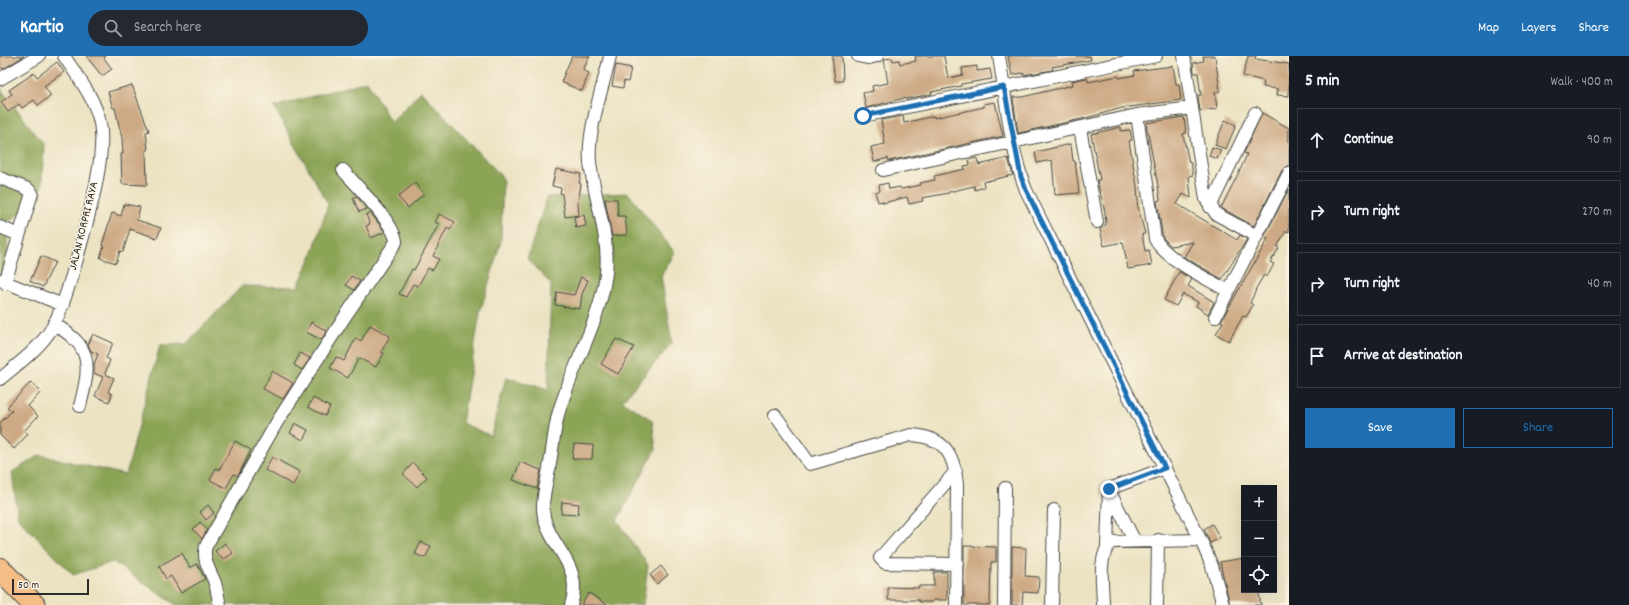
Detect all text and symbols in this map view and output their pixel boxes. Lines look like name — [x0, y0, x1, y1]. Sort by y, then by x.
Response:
search box — [88, 10, 368, 46]
text: Kartio — [20, 15, 64, 42]
icon: search — [102, 17, 124, 39]
text: Search here — [134, 17, 201, 39]
text: Map — [1478, 18, 1499, 38]
text: Layers — [1521, 18, 1556, 38]
text: Share — [1578, 18, 1609, 38]
text: 5 min — [1305, 70, 1339, 94]
text: Walk · 400 m — [1551, 73, 1613, 92]
route start — [854, 107, 872, 125]
icon: ahead — [1306, 129, 1328, 151]
text: Continue — [1344, 129, 1393, 151]
text: 90 m — [1587, 131, 1612, 150]
street label: JALAN KORPRI RAYA — [65, 180, 103, 272]
icon: right — [1306, 201, 1328, 223]
text: Turn right — [1344, 201, 1400, 223]
text: 270 m — [1582, 203, 1612, 222]
icon: right — [1306, 273, 1328, 295]
text: Turn right — [1344, 273, 1400, 295]
text: 40 m — [1588, 275, 1612, 294]
icon: arrive — [1306, 345, 1328, 367]
text: Arrive at destination — [1344, 345, 1462, 367]
button: Save — [1305, 408, 1455, 448]
button: Share — [1463, 408, 1613, 448]
route end — [1100, 480, 1118, 498]
map controls — [1241, 485, 1277, 593]
button: + — [1241, 485, 1277, 521]
button: − — [1241, 521, 1277, 557]
button: locate — [1241, 557, 1277, 593]
scale bar — [12, 577, 89, 596]
text: 50 m — [18, 578, 39, 594]

